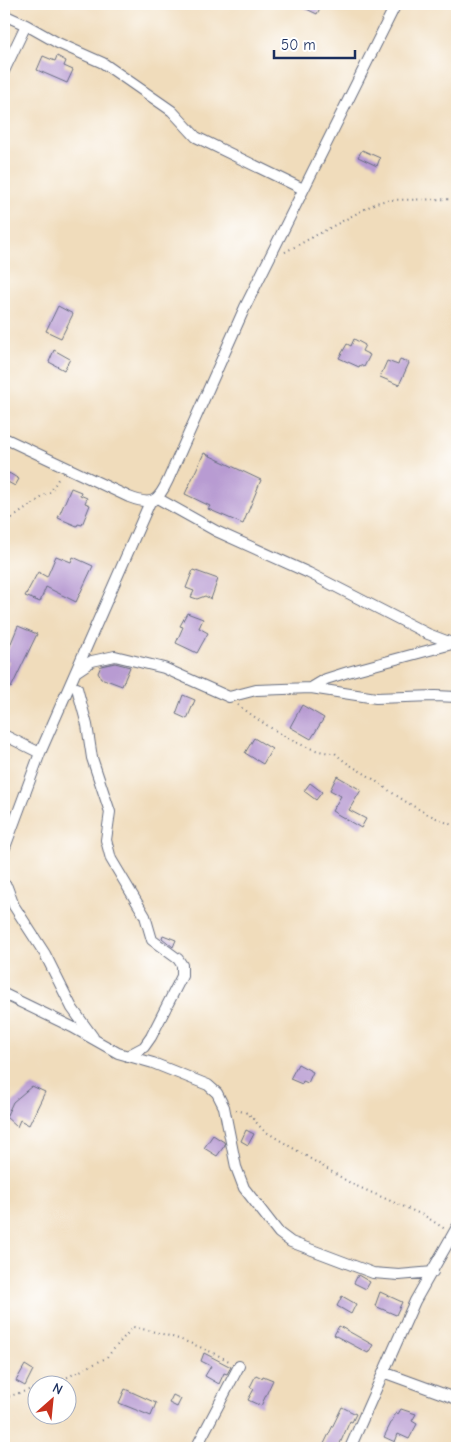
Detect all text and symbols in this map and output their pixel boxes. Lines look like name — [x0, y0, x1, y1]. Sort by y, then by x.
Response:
scale bar — [274, 28, 355, 60]
text: 50 m — [281, 36, 316, 54]
north arrow — [28, 1374, 78, 1424]
text: N — [50, 1379, 66, 1399]

